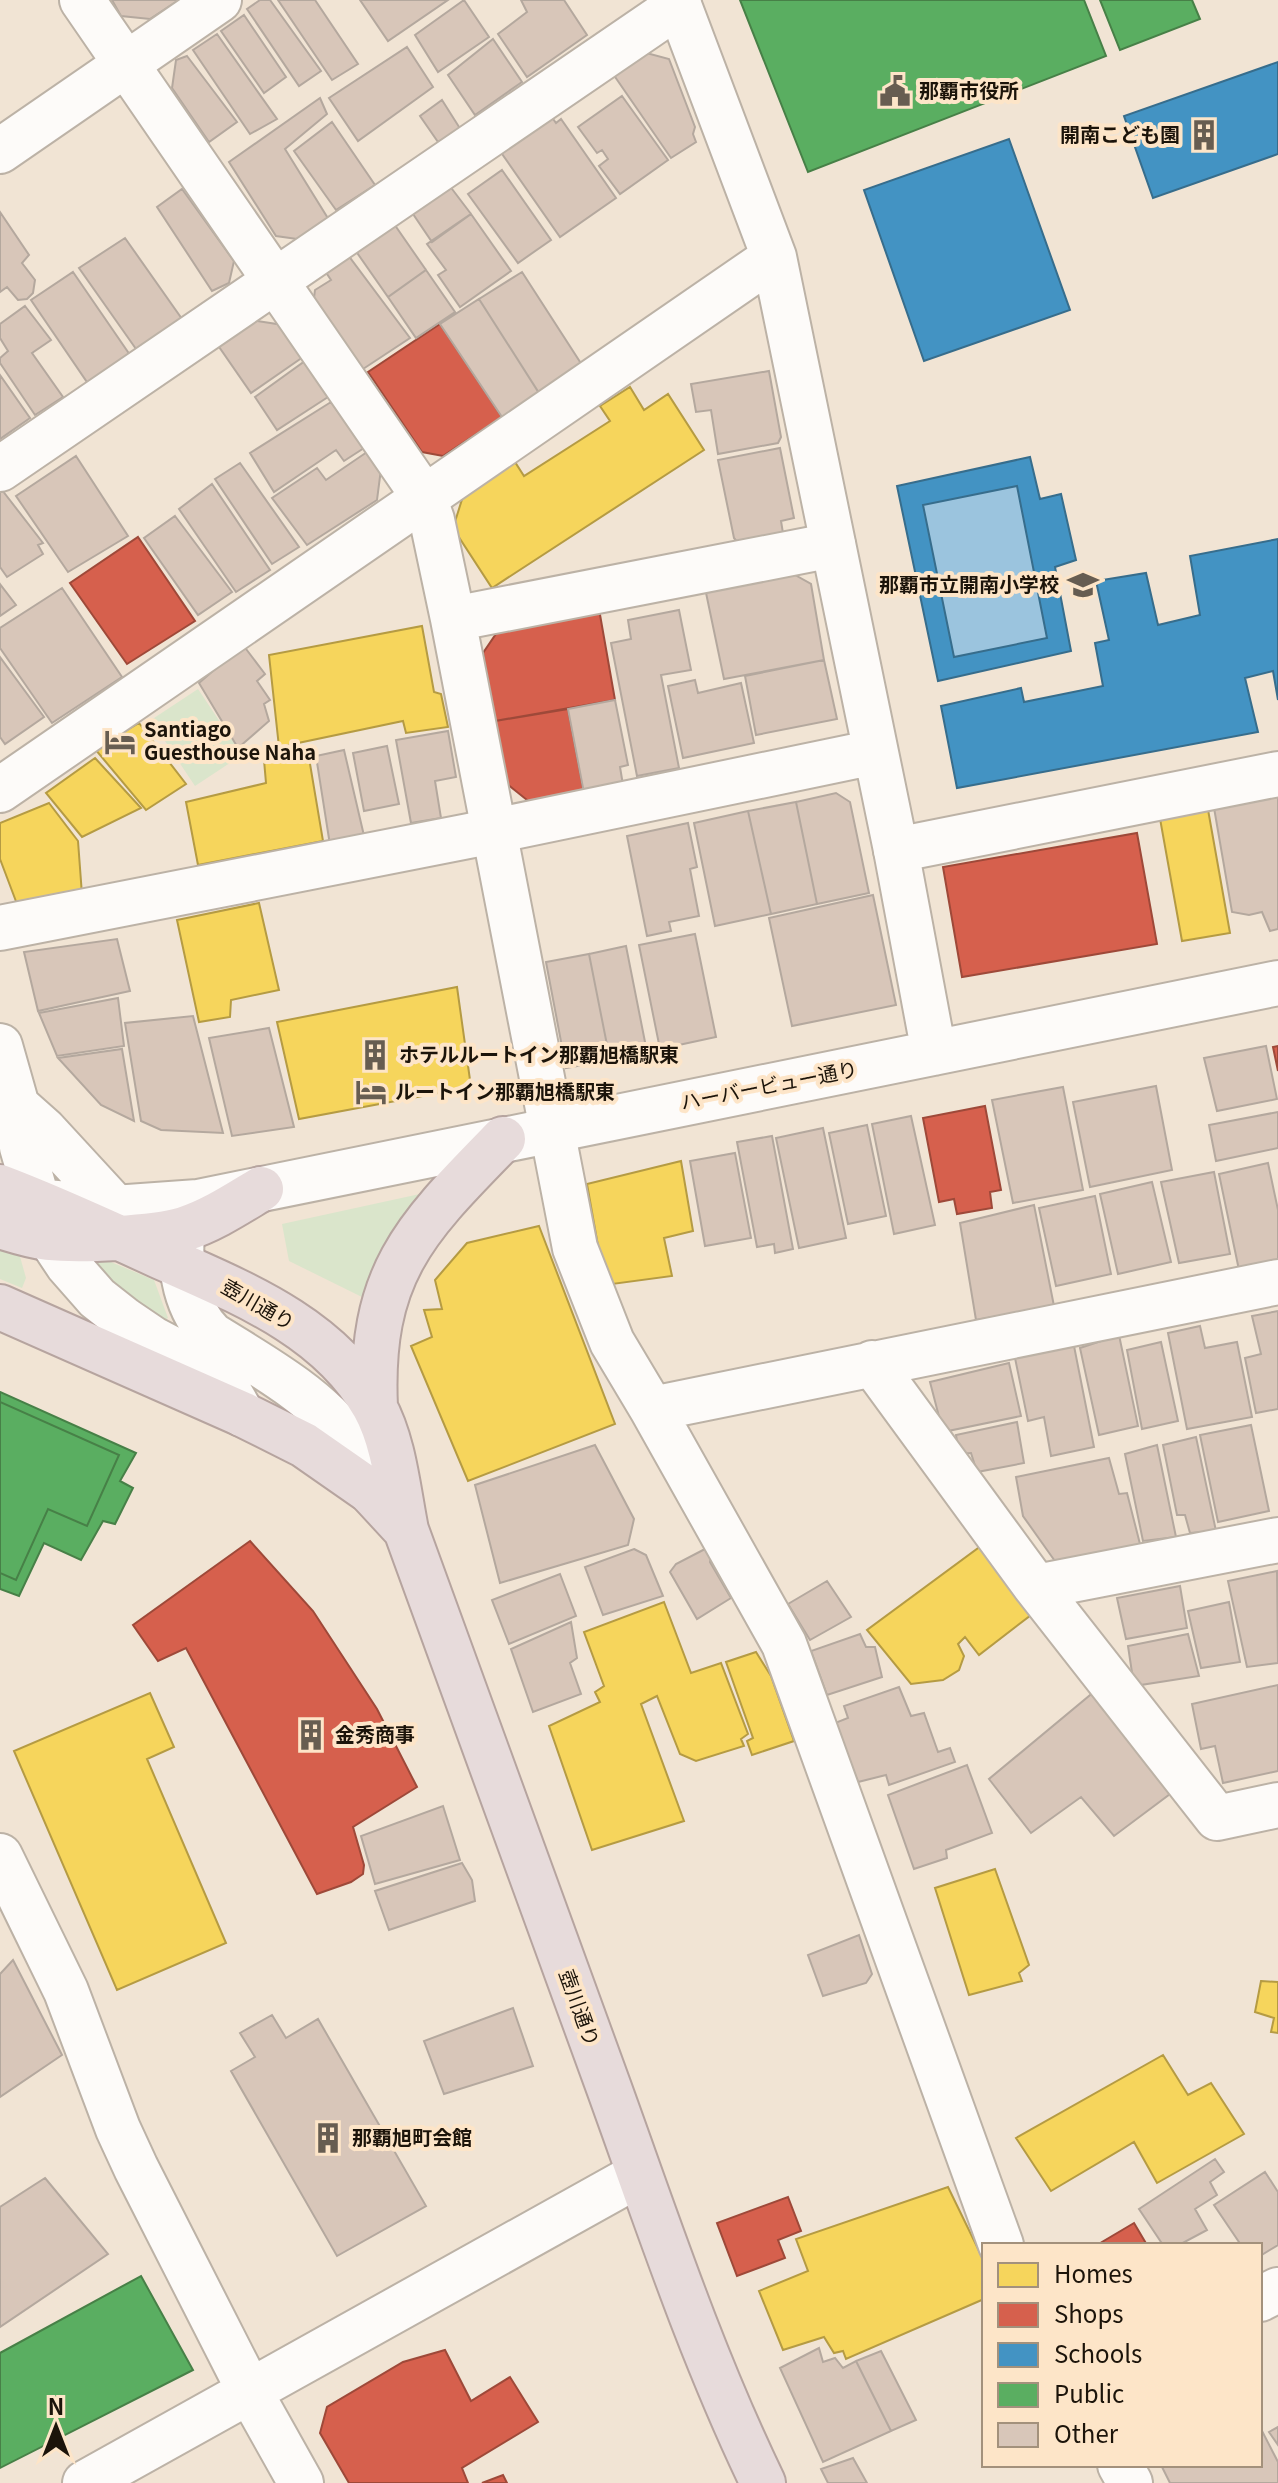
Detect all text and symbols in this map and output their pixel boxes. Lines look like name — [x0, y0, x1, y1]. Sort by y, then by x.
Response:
public building icon: 那覇市役所 — [878, 74, 912, 108]
place label: 那覇市役所 — [919, 75, 1019, 104]
building icon: 開南こども園 — [1187, 118, 1221, 152]
place label: 開南こども園 — [1060, 119, 1180, 148]
school or university icon: 那覇市立開南小学校 — [1066, 568, 1100, 602]
place label: 那覇市立開南小学校 — [879, 569, 1059, 598]
place label: Santiago Guesthouse Naha — [144, 714, 316, 766]
hotel icon: Santiago Guesthouse Naha — [103, 725, 137, 759]
building icon: ホテルルートイン那覇旭橋駅東 — [358, 1038, 392, 1072]
place label: ホテルルートイン那覇旭橋駅東 — [399, 1039, 679, 1068]
street label: ハーバービュー通り — [678, 1053, 860, 1116]
hotel icon: ルートイン那覇旭橋駅東 — [354, 1075, 388, 1109]
place label: ルートイン那覇旭橋駅東 — [395, 1076, 615, 1105]
street label: 壺川通り — [217, 1271, 301, 1336]
building icon: 金秀商事 — [294, 1718, 328, 1752]
place label: 金秀商事 — [335, 1719, 415, 1748]
street label: 壺川通り — [553, 1965, 608, 2050]
building icon: 那覇旭町会館 — [311, 2121, 345, 2155]
place label: 那覇旭町会館 — [352, 2122, 472, 2151]
legend — [982, 2243, 1262, 2467]
text: Homes — [1054, 2255, 1133, 2290]
text: Shops — [1054, 2295, 1123, 2330]
text: Schools — [1054, 2335, 1142, 2370]
text: Public — [1054, 2375, 1124, 2410]
north arrow — [16, 2387, 96, 2467]
text: N — [48, 2389, 64, 2421]
text: Other — [1054, 2415, 1119, 2450]

